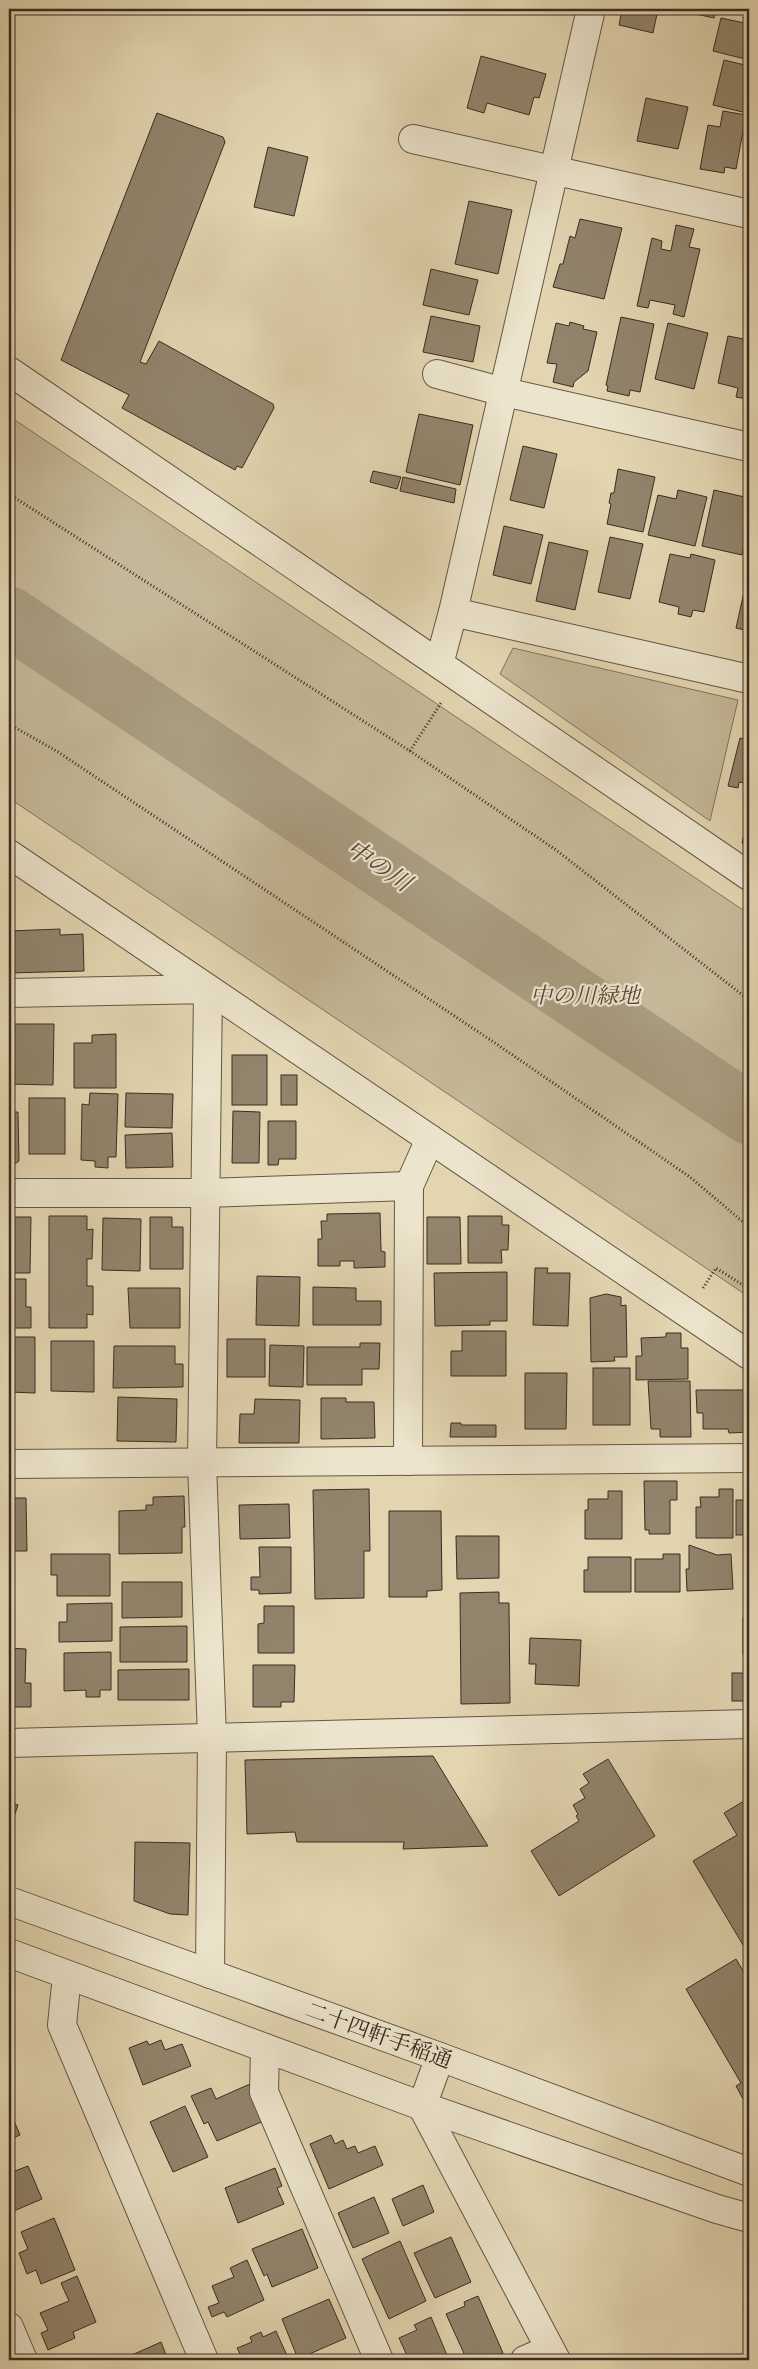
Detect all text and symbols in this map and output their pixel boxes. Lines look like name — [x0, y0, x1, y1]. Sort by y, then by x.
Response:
water label: 中の川 — [340, 832, 420, 900]
park label: 中の川緑地 — [530, 981, 642, 1010]
street label: 二十四軒手稲通 — [302, 1995, 456, 2075]

